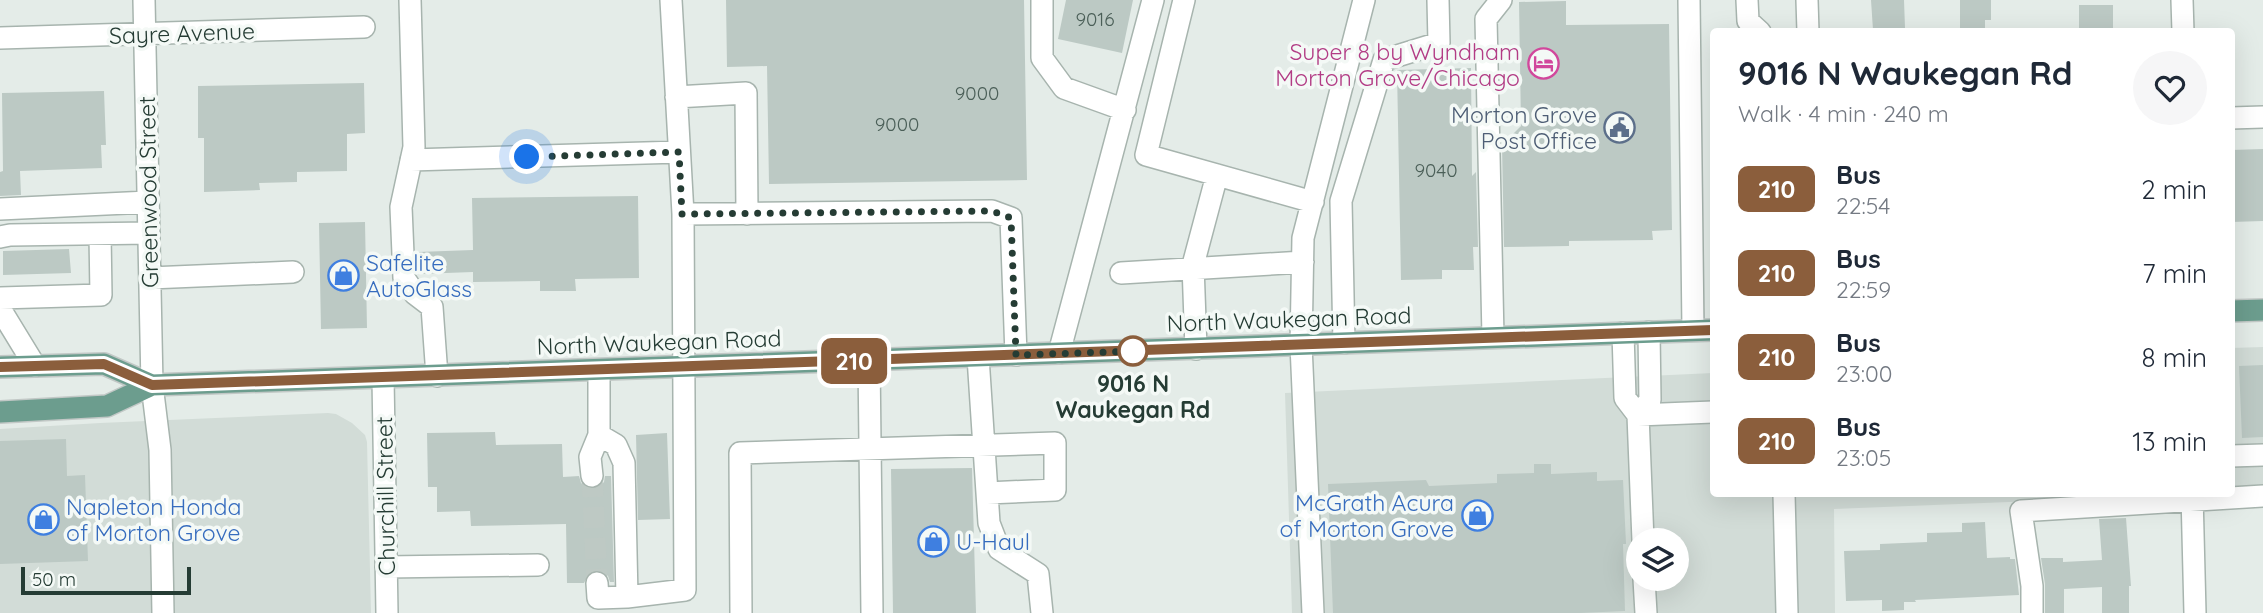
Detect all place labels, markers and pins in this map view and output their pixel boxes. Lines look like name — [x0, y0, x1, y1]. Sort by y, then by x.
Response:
place label: Super 8 by Wyndham Morton Grove/Chicago — [1275, 37, 1520, 92]
hotel icon: Super 8 by Wyndham Morton Grove/Chicago — [1526, 47, 1560, 81]
place label: Morton Grove Post Office — [1451, 100, 1597, 155]
public building icon: Morton Grove Post Office — [1603, 110, 1637, 144]
place label: Safelite AutoGlass — [366, 248, 472, 303]
shop icon: Safelite AutoGlass — [326, 258, 360, 292]
marker: 9016 N Waukegan Rd — [1118, 336, 1148, 366]
place label: 9016 N Waukegan Rd — [1056, 369, 1210, 424]
place label: McGrath Acura of Morton Grove — [1279, 488, 1454, 543]
place label: Napleton Honda of Morton Grove — [66, 492, 241, 547]
shop icon: McGrath Acura of Morton Grove — [1460, 498, 1494, 532]
shop icon: Napleton Honda of Morton Grove — [26, 502, 60, 536]
shop icon: U-Haul — [916, 524, 950, 558]
place label: U-Haul — [956, 527, 1030, 556]

